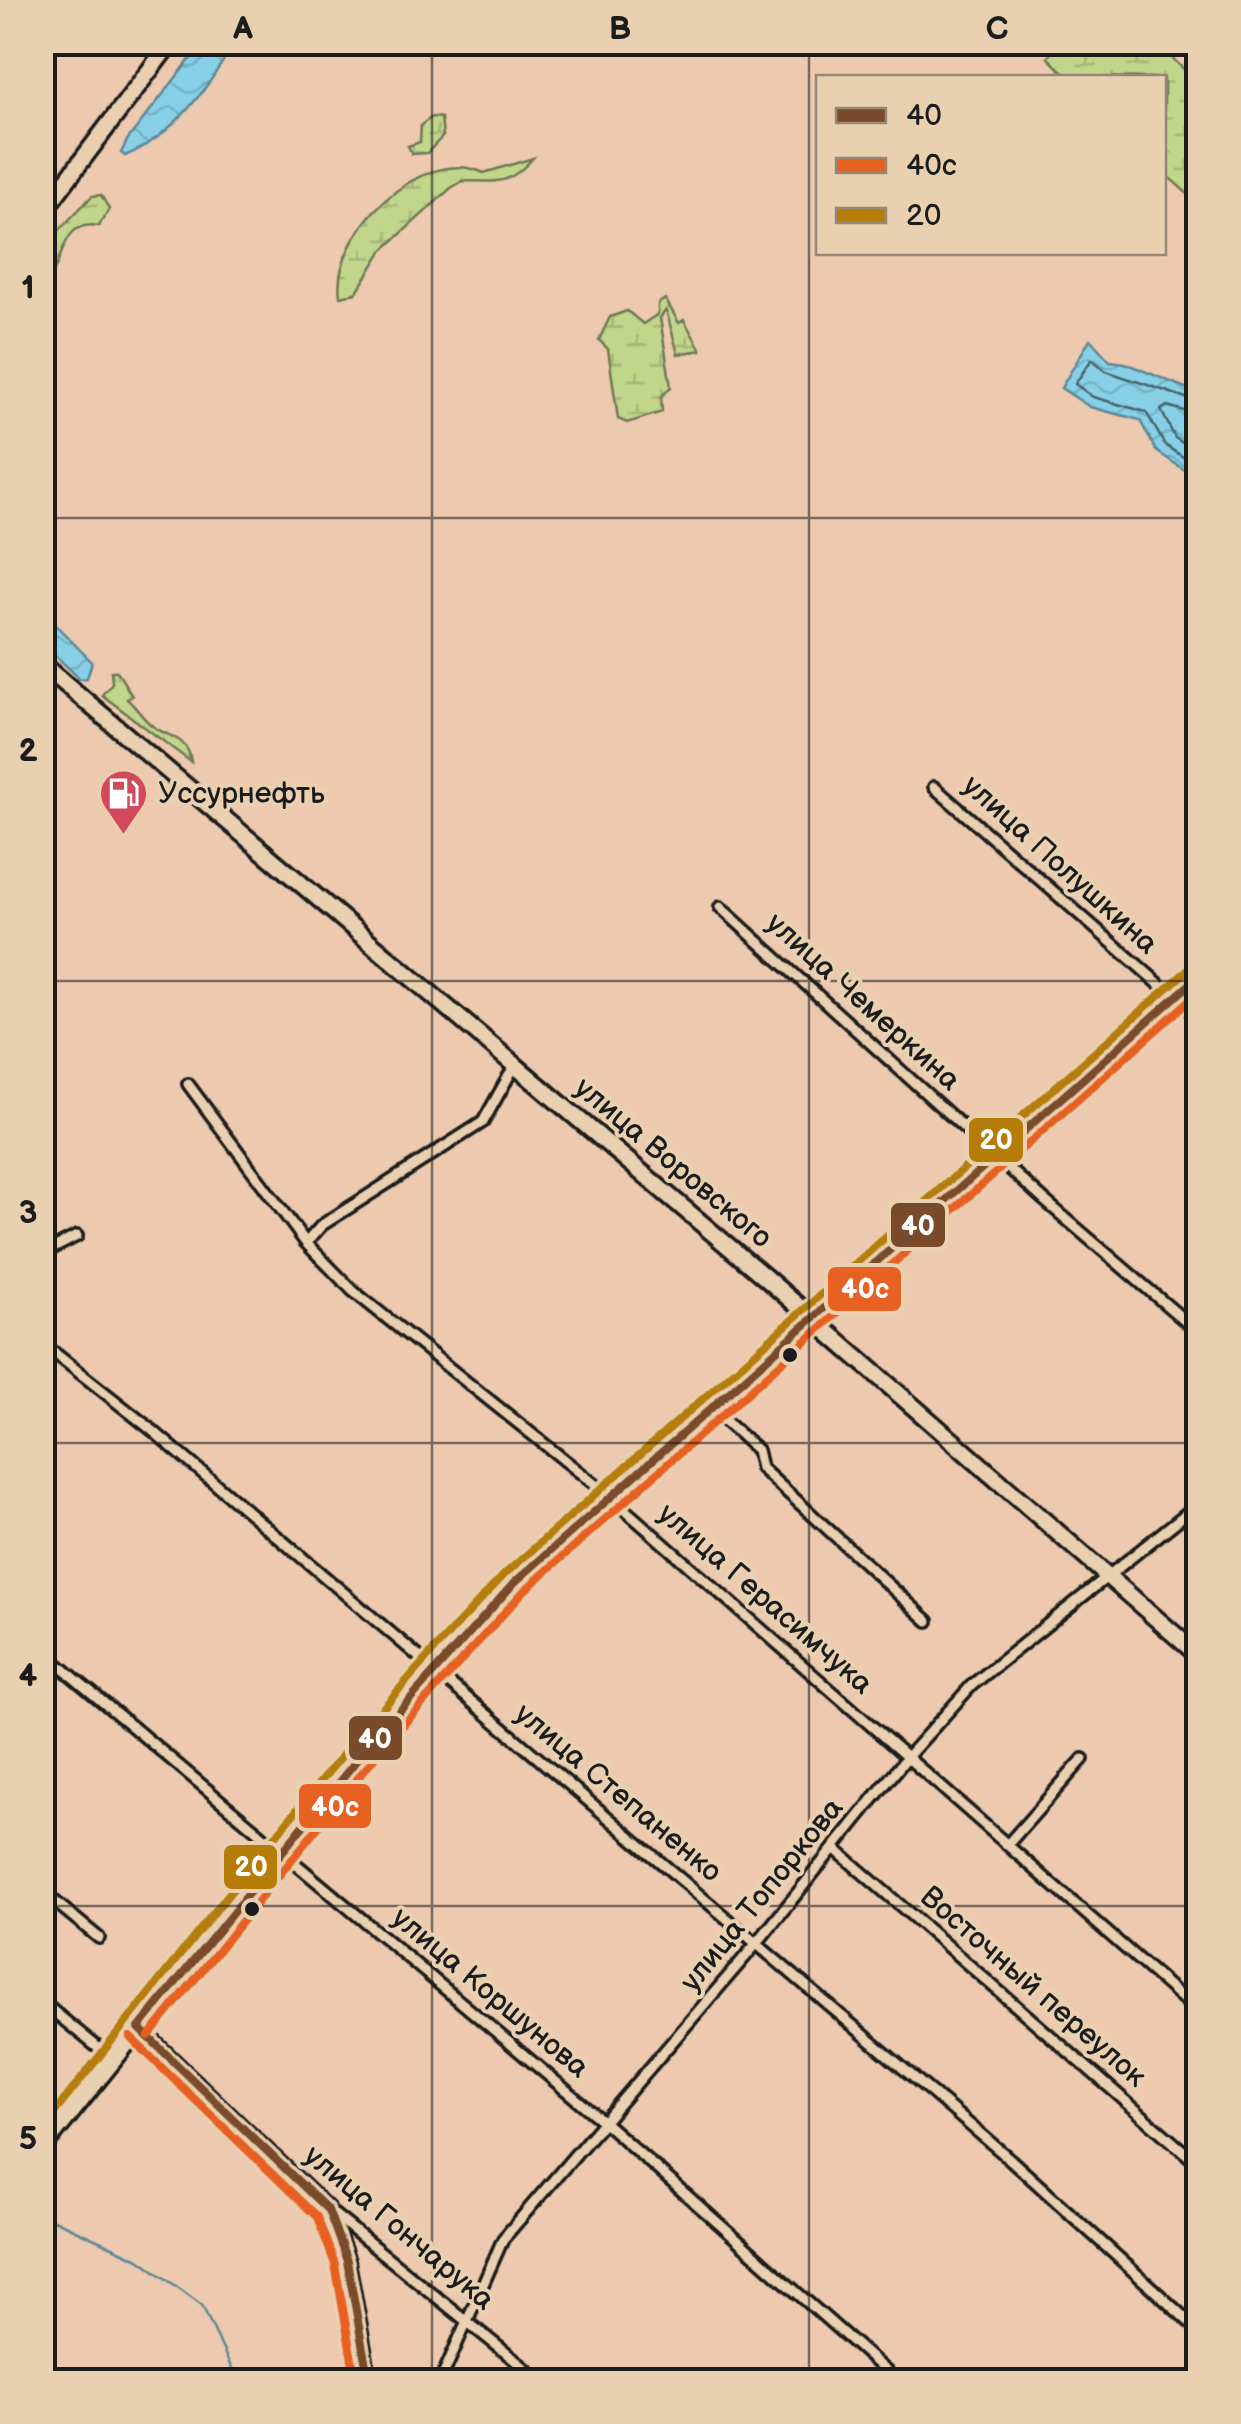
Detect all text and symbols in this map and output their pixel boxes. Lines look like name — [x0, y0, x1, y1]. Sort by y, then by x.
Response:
text: A — [232, 10, 253, 49]
text: B — [609, 10, 631, 49]
text: C — [986, 10, 1008, 49]
legend — [816, 75, 1166, 255]
text: 40 — [906, 98, 942, 134]
text: 40с — [906, 148, 957, 184]
text: 20 — [906, 198, 941, 234]
text: 1 — [21, 269, 35, 308]
text: 2 — [18, 732, 38, 771]
fuel station icon: Уссурнефть — [97, 768, 149, 836]
street label: улица Полушкина — [955, 768, 1165, 962]
place label: Уссурнефть — [158, 776, 325, 812]
street label: улица Чемеркина — [759, 905, 968, 1099]
street label: улица Воровского — [567, 1070, 779, 1256]
line badge: 20 — [967, 1116, 1025, 1164]
text: 20 — [979, 1124, 1013, 1157]
text: 3 — [19, 1194, 37, 1233]
line badge: 40 — [889, 1201, 947, 1249]
text: 40 — [901, 1210, 935, 1243]
line badge: 40с — [826, 1265, 903, 1313]
text: 40с — [841, 1273, 889, 1306]
unlabelled marker — [780, 1345, 800, 1365]
street label: улица Герасимчука — [650, 1496, 880, 1702]
text: 4 — [19, 1657, 38, 1696]
street label: улица Степаненко — [507, 1696, 729, 1890]
line badge: 40 — [347, 1714, 404, 1762]
text: 40 — [358, 1723, 392, 1756]
line badge: 40с — [297, 1782, 373, 1830]
text: 40с — [311, 1791, 359, 1824]
street label: улица Топоркова — [673, 1791, 851, 1999]
line badge: 20 — [222, 1843, 279, 1891]
text: 20 — [234, 1851, 268, 1884]
street label: Восточный переулок — [913, 1879, 1153, 2095]
unlabelled marker — [242, 1899, 262, 1919]
street label: улица Коршунова — [384, 1900, 596, 2086]
text: 5 — [19, 2120, 37, 2159]
street label: улица Гончарука — [296, 2138, 502, 2318]

